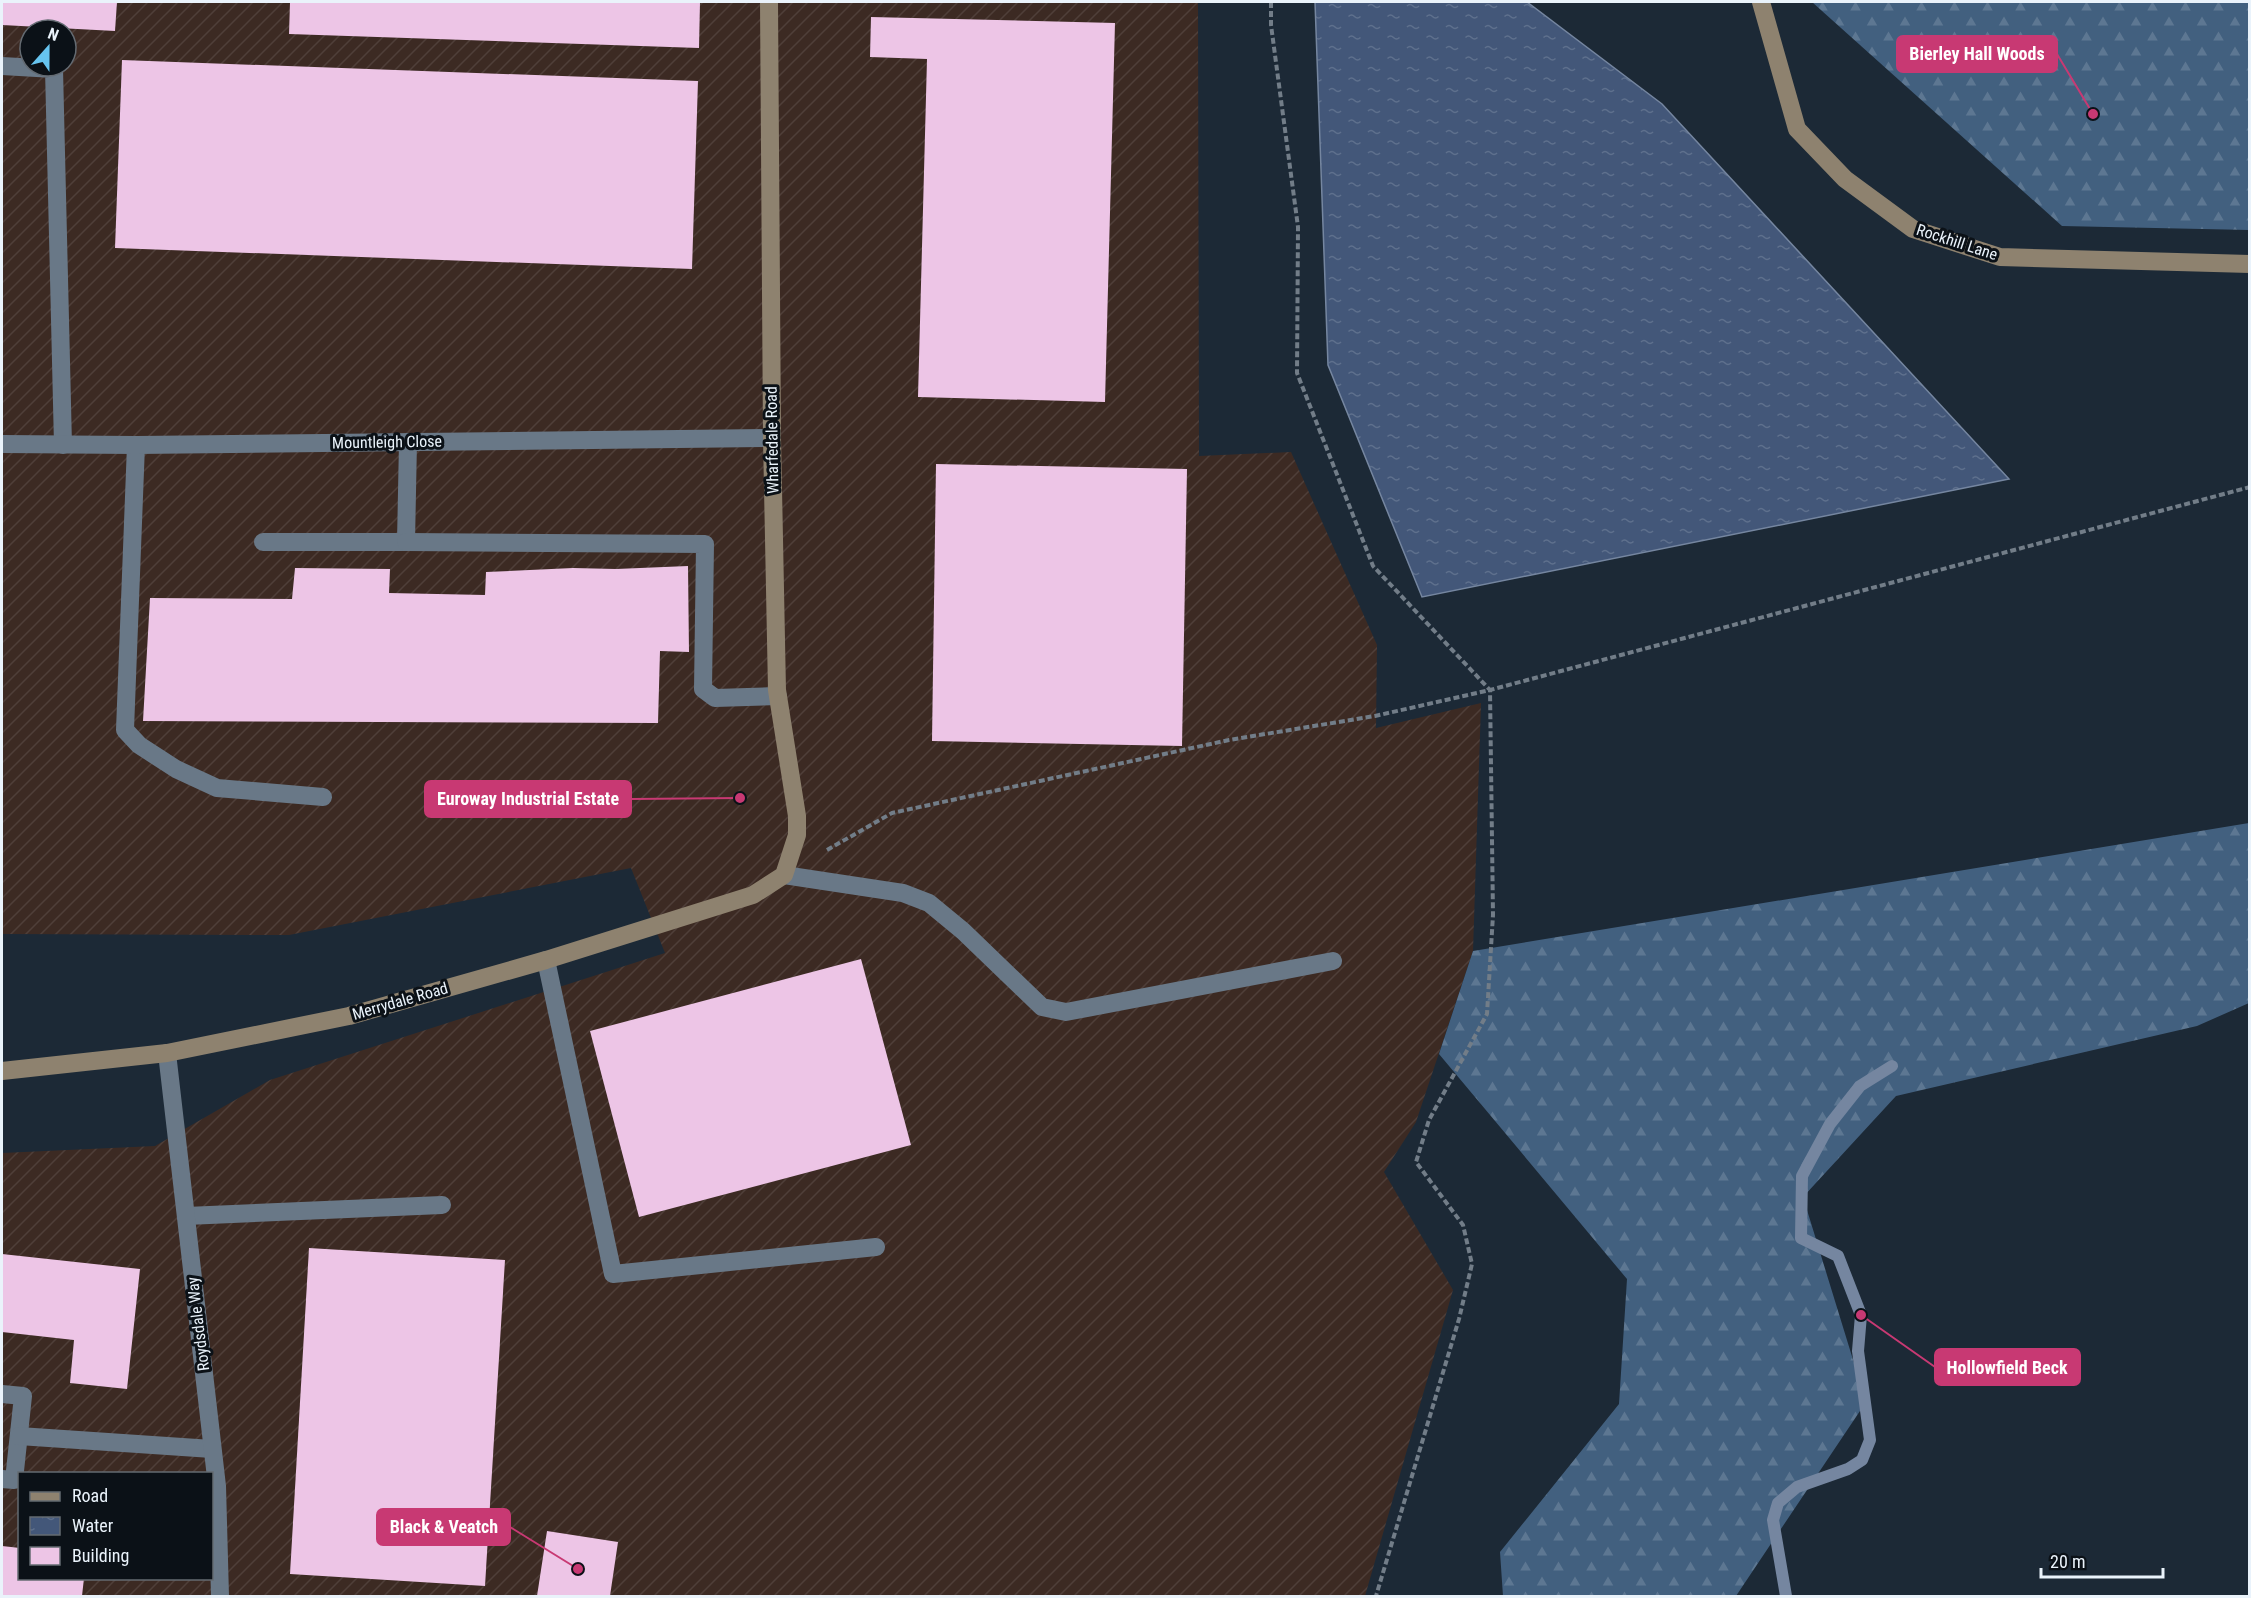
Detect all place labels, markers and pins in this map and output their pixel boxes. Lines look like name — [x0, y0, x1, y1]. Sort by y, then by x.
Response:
callout: Bierley Hall Woods — [1897, 36, 2057, 72]
callout: Euroway Industrial Estate — [425, 781, 631, 817]
callout: Hollowfield Beck — [1935, 1349, 2080, 1385]
callout: Black & Veatch — [377, 1509, 510, 1545]

